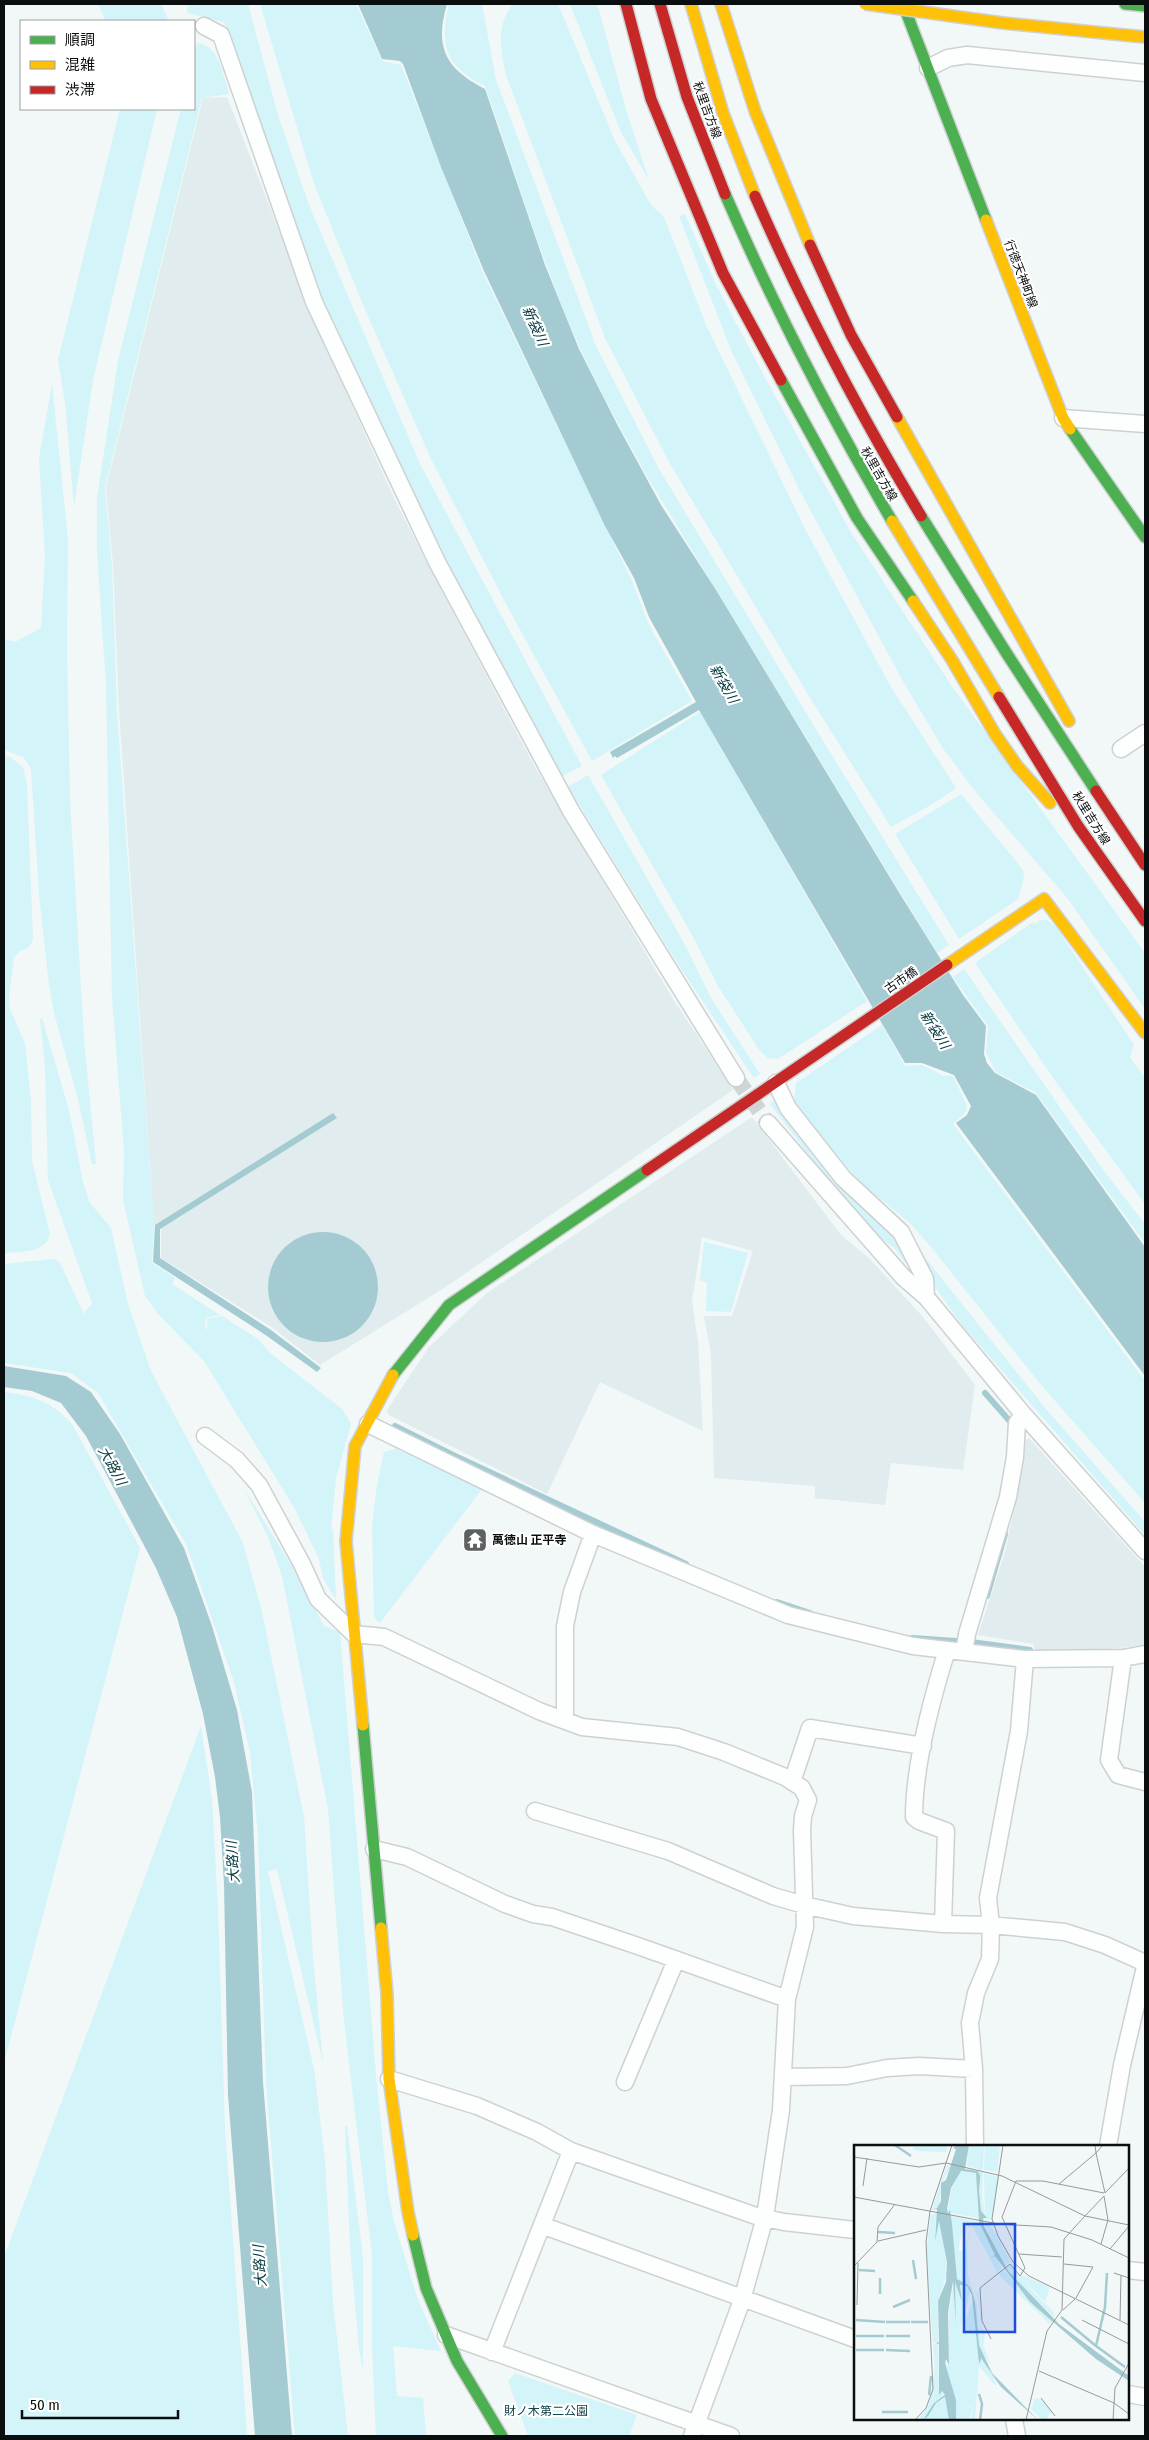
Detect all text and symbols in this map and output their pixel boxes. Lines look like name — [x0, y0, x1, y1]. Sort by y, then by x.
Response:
legend — [20, 20, 195, 110]
text: 順調 — [65, 31, 95, 49]
text: 混雑 — [65, 56, 95, 74]
street label: 秋里吉方線 — [690, 79, 724, 141]
text: 渋滞 — [65, 81, 95, 99]
street label: 行徳天神町線 — [1002, 238, 1040, 310]
water label: 新袋川 — [519, 303, 552, 350]
street label: 秋里吉方線 — [858, 445, 900, 503]
water label: 新袋川 — [706, 662, 743, 708]
street label: 秋里吉方線 — [1069, 789, 1113, 847]
street label: 古市橋 — [882, 964, 920, 996]
water label: 新袋川 — [917, 1008, 954, 1054]
water label: 大路川 — [94, 1444, 131, 1490]
temple icon: 萬徳山 正平寺 — [462, 1527, 488, 1553]
place label: 萬徳山 正平寺 — [492, 1533, 567, 1547]
water label: 大路川 — [223, 1838, 243, 1884]
inset map — [854, 2145, 1129, 2420]
water label: 大路川 — [250, 2242, 270, 2288]
scale bar — [22, 2388, 179, 2420]
text: 50 m — [30, 2396, 60, 2414]
park label: 財ノ木第二公園 — [504, 2404, 588, 2418]

